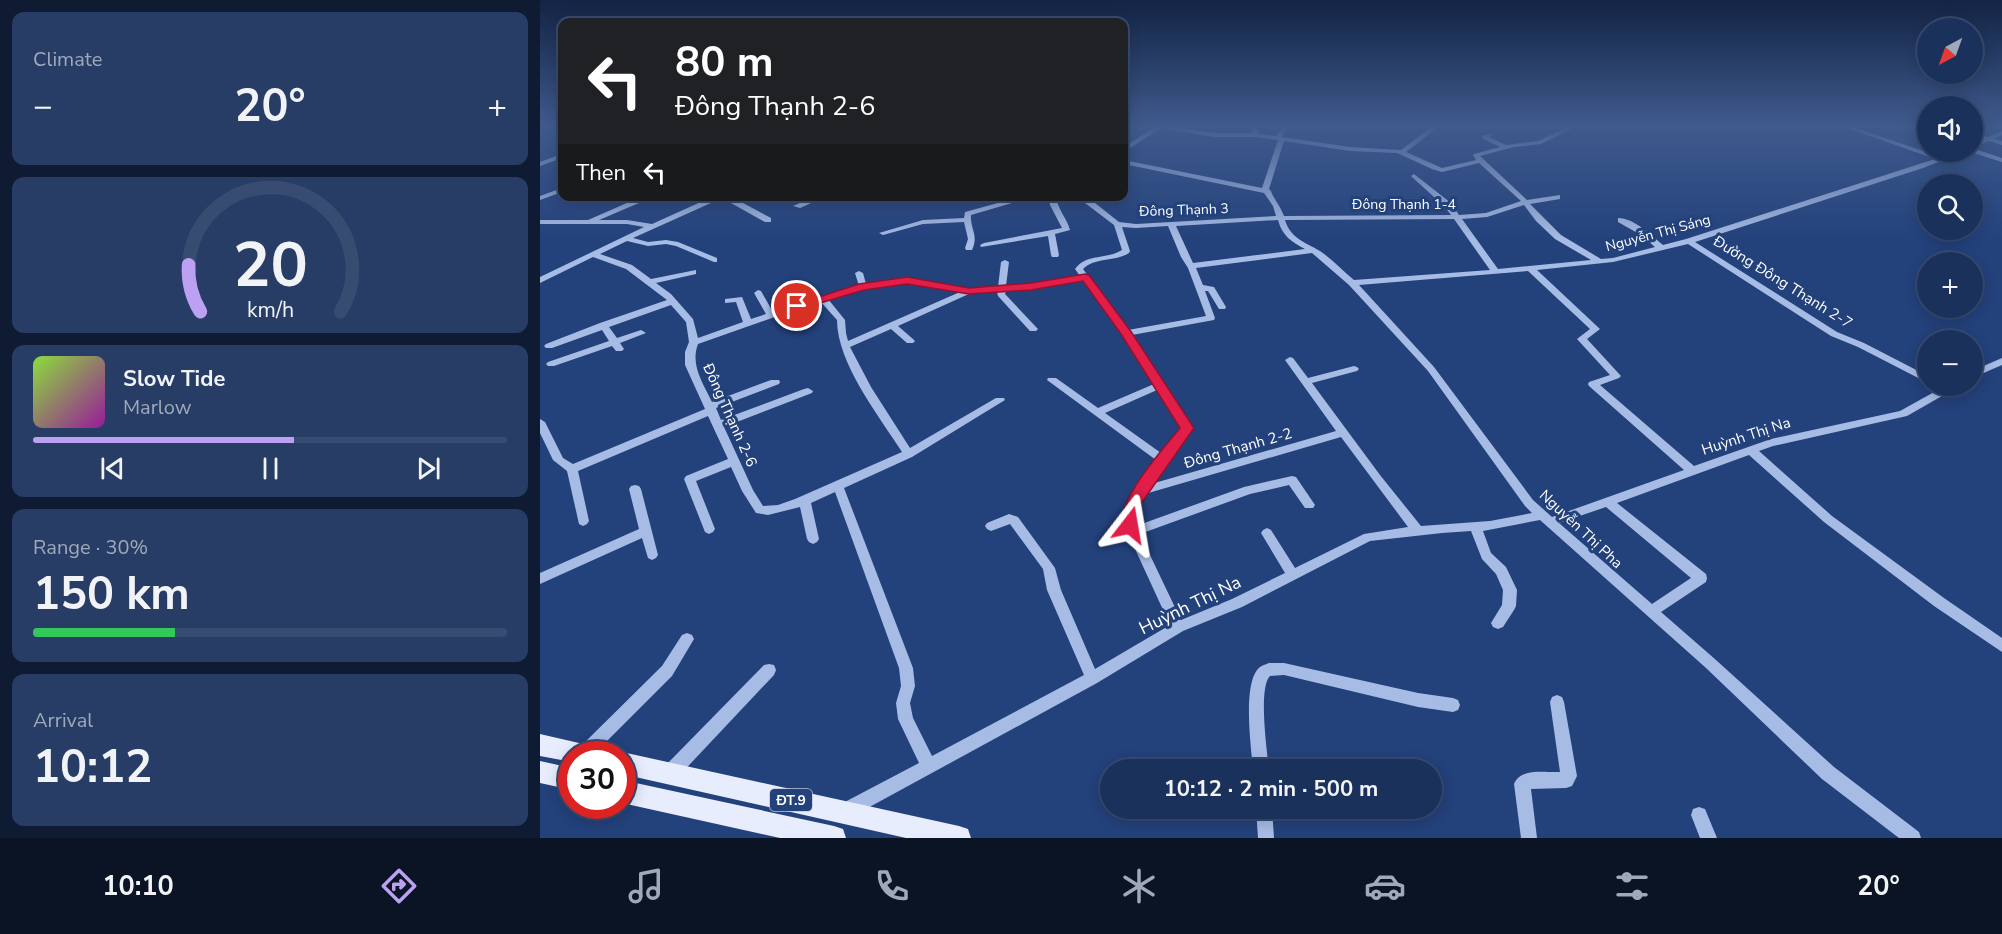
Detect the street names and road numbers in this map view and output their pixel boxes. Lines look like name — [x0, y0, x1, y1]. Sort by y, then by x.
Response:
street label: Đông Thạnh 1-4 — [1351, 195, 1456, 214]
street label: Đông Thạnh 3 — [1138, 199, 1229, 221]
street label: Nguyễn Thị Sáng — [1603, 210, 1713, 256]
street label: Đường Đông Thạnh 2-7 — [1709, 230, 1856, 333]
street label: Đông Thạnh 2-6 — [698, 359, 762, 470]
street label: Huỳnh Thị Na — [1699, 412, 1793, 460]
street label: Đông Thạnh 2-2 — [1181, 423, 1294, 473]
street label: Nguyễn Thị Pha — [1535, 485, 1627, 573]
street label: Huỳnh Thị Na — [1135, 570, 1245, 640]
road number: ĐT.9 — [770, 789, 812, 811]

